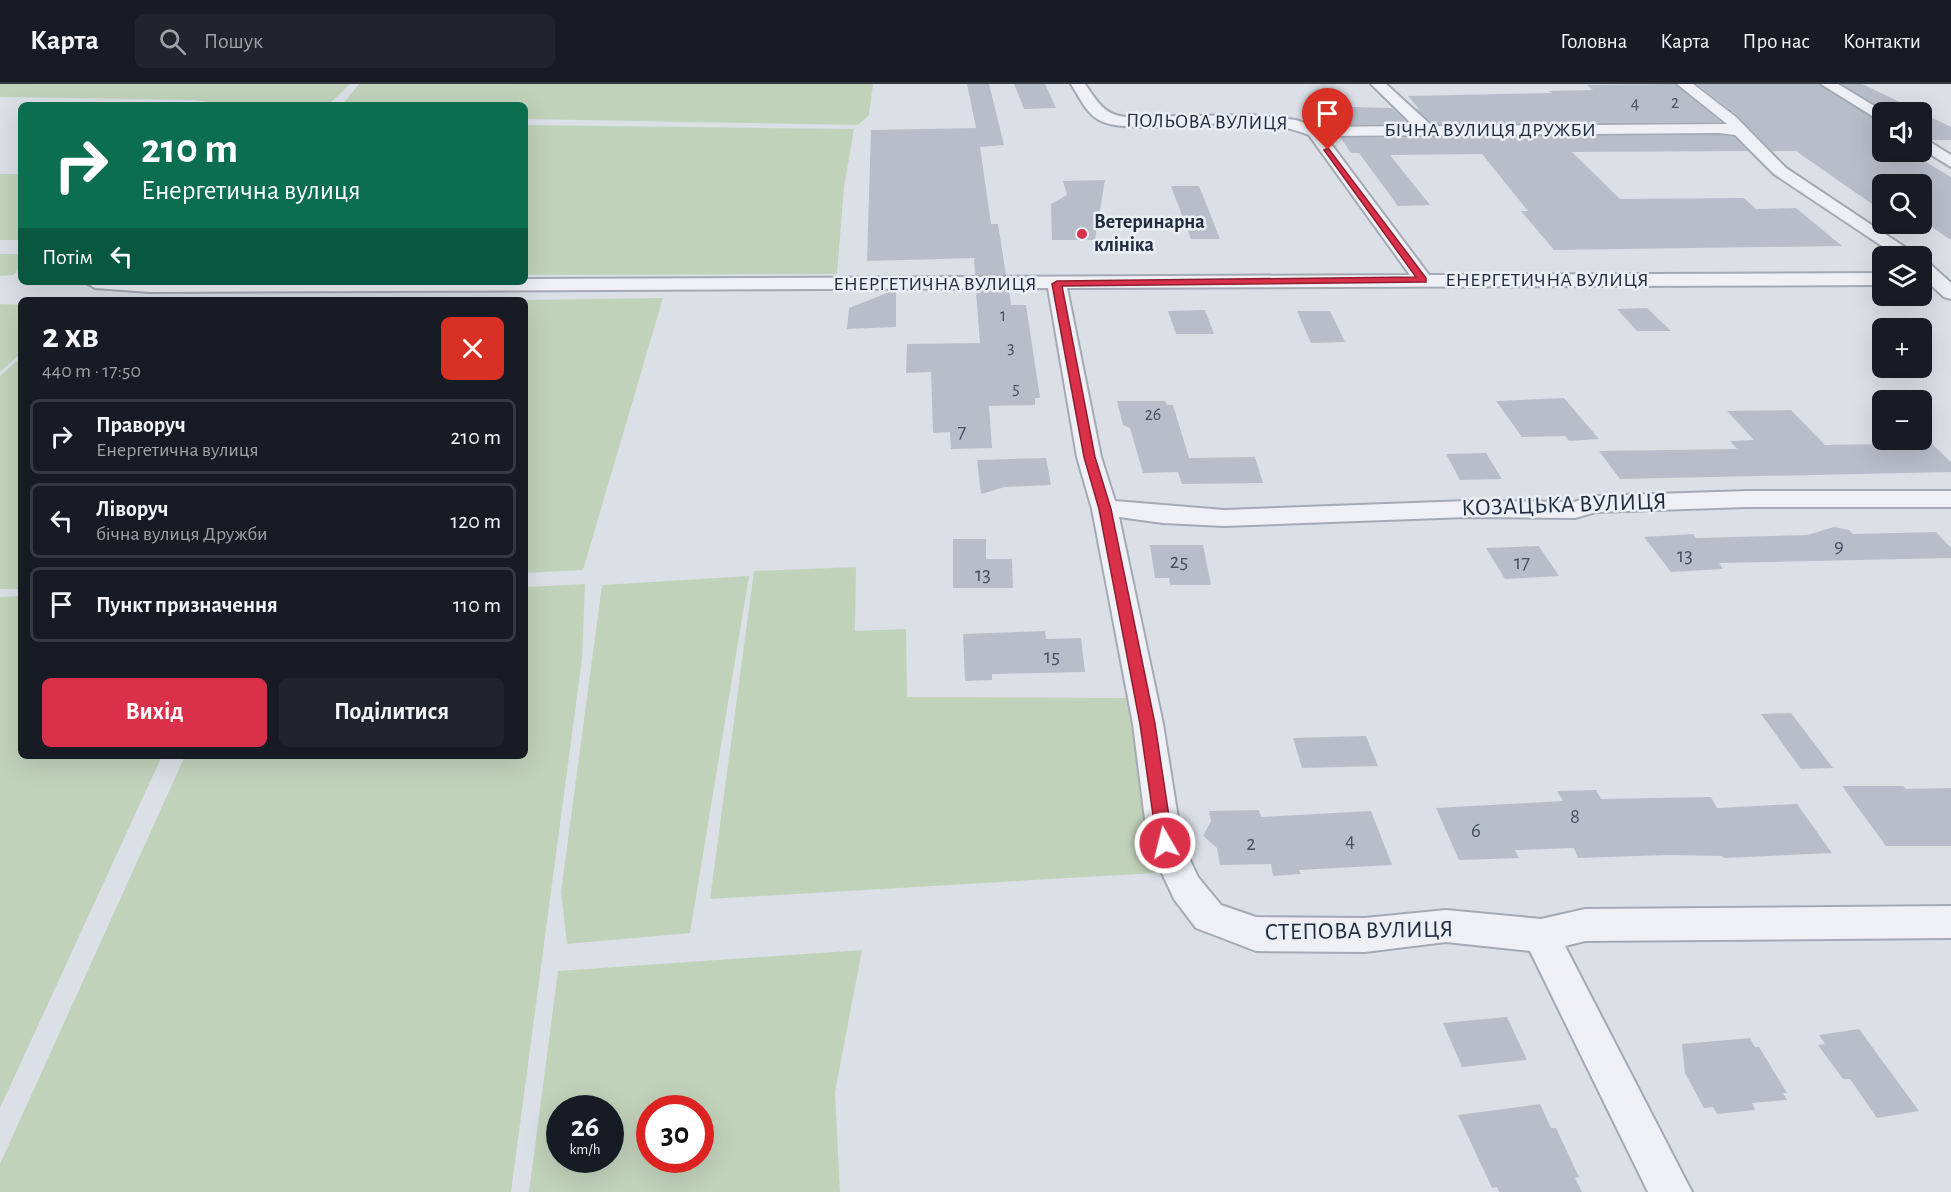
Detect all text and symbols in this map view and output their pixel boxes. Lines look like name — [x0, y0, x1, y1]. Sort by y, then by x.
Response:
search box — [135, 14, 555, 68]
icon: search — [156, 25, 189, 58]
text: Карта — [30, 27, 99, 55]
text: Пошук — [204, 30, 263, 52]
text: Головна — [1560, 31, 1627, 52]
text: Карта — [1660, 31, 1710, 52]
text: Про нас — [1743, 31, 1810, 52]
text: Контакти — [1843, 31, 1921, 52]
pin — [1302, 88, 1353, 150]
house number: 2 — [1671, 94, 1679, 112]
house number: 4 — [1631, 95, 1640, 113]
icon: arrive — [1311, 97, 1344, 130]
map controls — [1872, 102, 1932, 450]
button: sound — [1872, 102, 1932, 162]
street label: ПОЛЬОВА ВУЛИЦЯ — [1126, 111, 1288, 133]
street label: БІЧНА ВУЛИЦЯ ДРУЖБИ — [1384, 120, 1596, 140]
icon: right — [42, 126, 120, 204]
text: 210 m — [141, 128, 238, 170]
button: search — [1872, 174, 1932, 234]
text: Енергетична вулиця — [141, 177, 361, 204]
place label: Ветеринарна клініка — [1094, 212, 1205, 255]
marker: Ветеринарна клініка — [1075, 227, 1089, 241]
icon: left — [105, 240, 138, 273]
text: Потім — [42, 246, 93, 268]
button: layers — [1872, 246, 1932, 306]
street label: ЕНЕРГЕТИЧНА ВУЛИЦЯ — [1445, 270, 1649, 290]
street label: ЕНЕРГЕТИЧНА ВУЛИЦЯ — [833, 274, 1037, 294]
house number: 1 — [1000, 307, 1006, 325]
button: close — [441, 317, 504, 380]
text: 2 хв — [42, 318, 99, 354]
button: + — [1872, 318, 1932, 378]
house number: 3 — [1007, 339, 1015, 357]
text: 440 m · 17:50 — [42, 361, 141, 381]
house number: 5 — [1012, 380, 1020, 398]
button: − — [1872, 390, 1932, 450]
house number: 26 — [1145, 406, 1161, 424]
text: Праворуч — [96, 414, 186, 436]
icon: right — [45, 420, 78, 453]
house number: 7 — [958, 421, 967, 442]
text: 210 m — [451, 426, 501, 448]
text: Енергетична вулиця — [96, 440, 259, 460]
street label: КОЗАЦЬКА ВУЛИЦЯ — [1461, 489, 1667, 521]
text: Ліворуч — [96, 498, 169, 520]
icon: left — [45, 504, 78, 537]
text: 120 m — [451, 510, 501, 532]
text: бічна вулиця Дружби — [96, 524, 268, 544]
house number: 9 — [1834, 535, 1844, 556]
house number: 13 — [1677, 545, 1693, 566]
house number: 25 — [1170, 551, 1188, 572]
house number: 17 — [1514, 552, 1530, 573]
house number: 13 — [975, 564, 991, 585]
icon: arrive — [45, 588, 78, 621]
text: Пункт призначення — [96, 594, 278, 616]
text: 110 m — [453, 594, 501, 616]
house number: 15 — [1044, 646, 1060, 667]
button: Вихід — [42, 678, 267, 747]
button: Поділитися — [279, 678, 504, 747]
house number: 8 — [1570, 806, 1580, 827]
position arrow — [1133, 811, 1197, 875]
house number: 6 — [1471, 820, 1481, 841]
house number: 4 — [1345, 830, 1355, 851]
house number: 2 — [1246, 833, 1256, 854]
street label: СТЕПОВА ВУЛИЦЯ — [1265, 917, 1453, 945]
speed limit sign: 30 — [636, 1095, 714, 1173]
text: 26 — [571, 1112, 599, 1142]
text: km/h — [570, 1142, 600, 1157]

